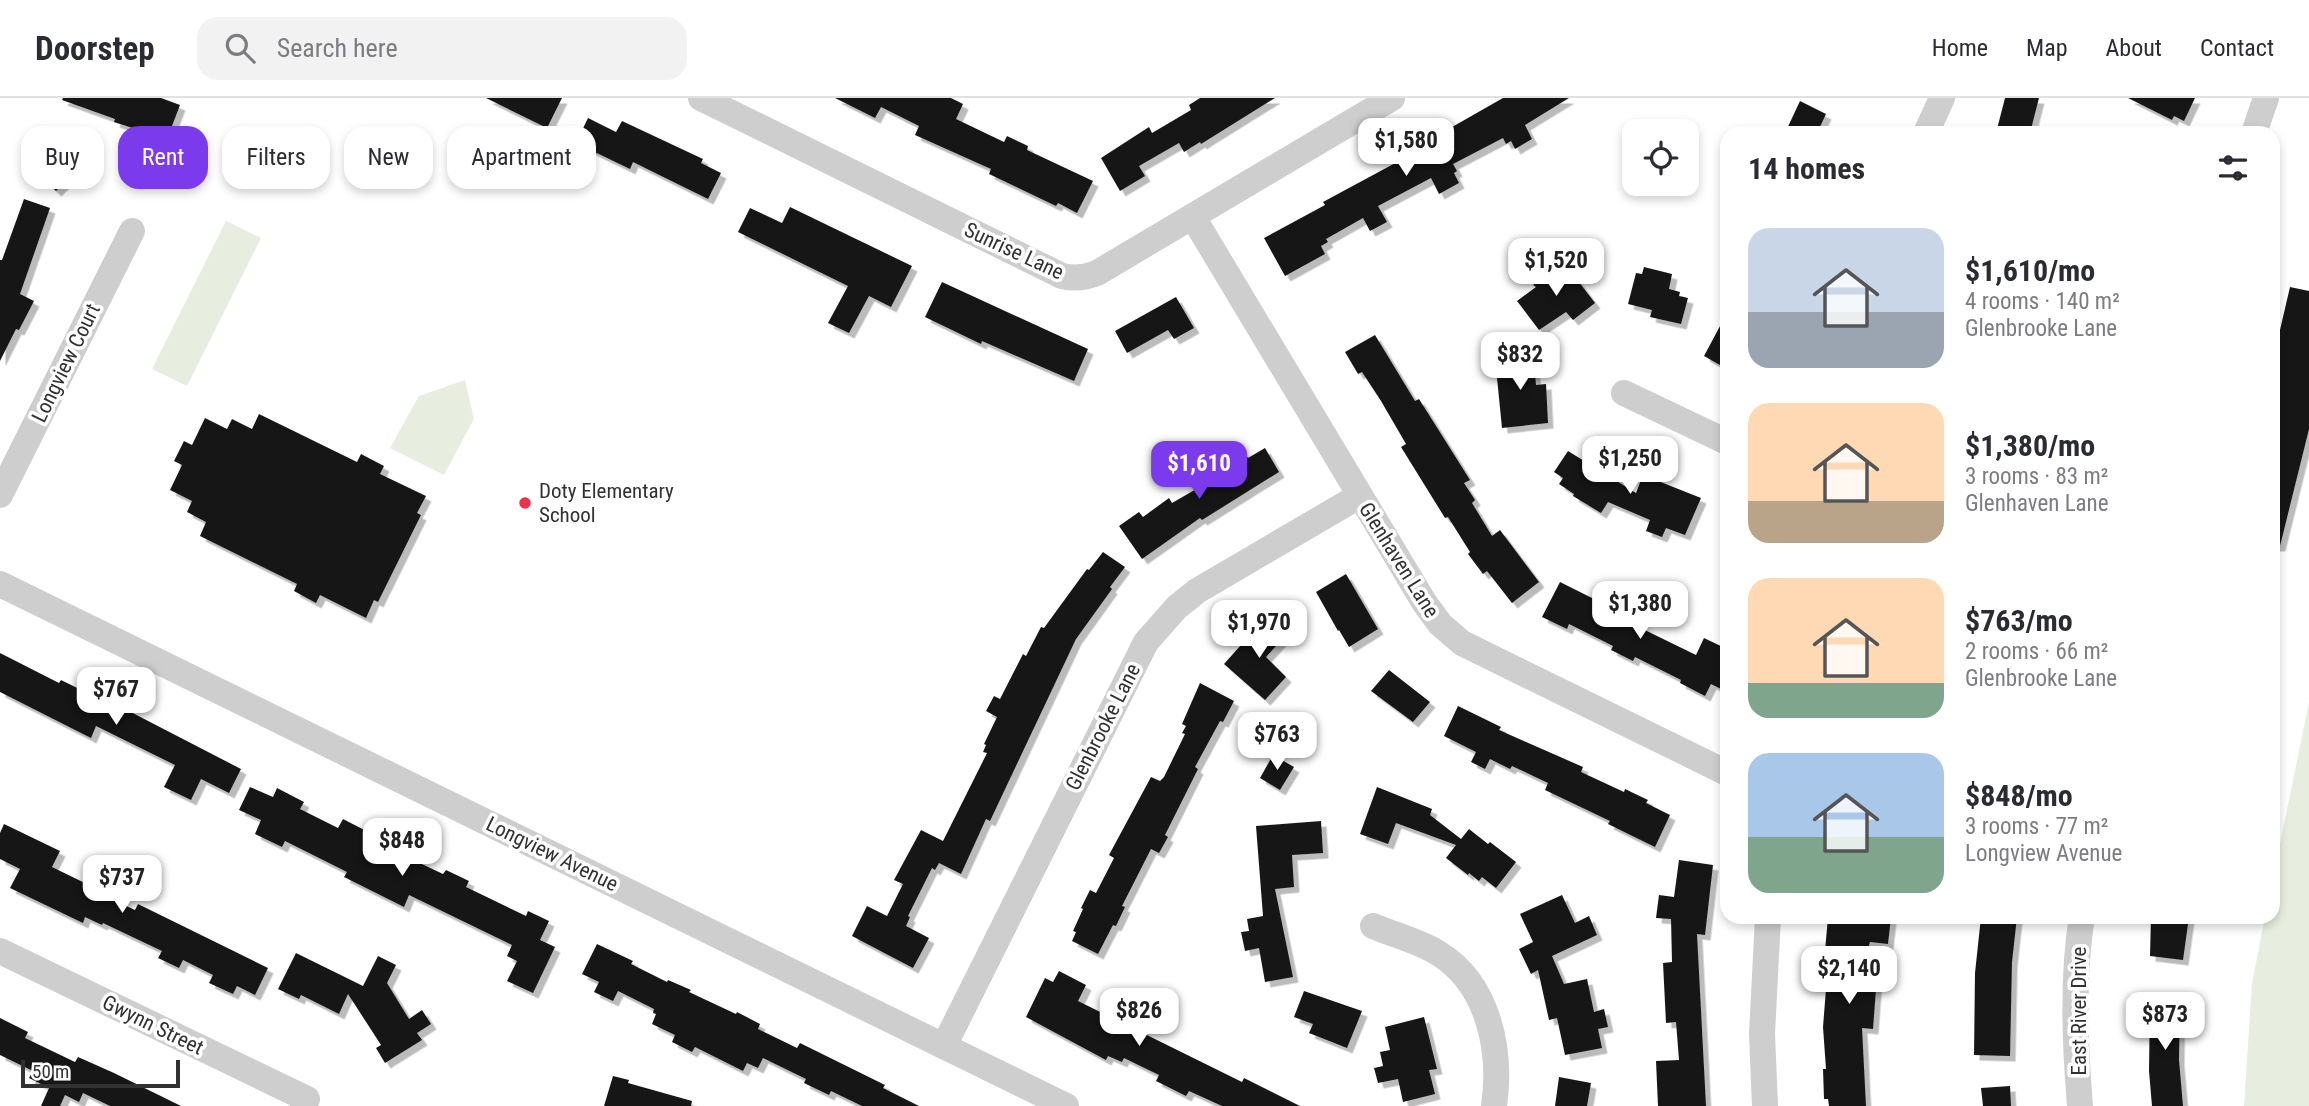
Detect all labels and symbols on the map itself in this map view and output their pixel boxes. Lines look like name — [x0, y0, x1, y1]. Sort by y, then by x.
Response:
pin: $1,580 — [1349, 118, 1463, 178]
street label: Sunrise Lane — [961, 218, 1068, 284]
pin: $1,520 — [1499, 238, 1613, 298]
street label: Longview Court — [27, 300, 105, 426]
pin: $832 — [1479, 332, 1561, 392]
pin: $1,250 — [1573, 436, 1687, 496]
pin: $1,610 — [1142, 442, 1256, 501]
place label: Doty Elementary School — [539, 479, 674, 527]
marker: Doty Elementary School — [517, 495, 533, 511]
street label: Glenhaven Lane — [1354, 498, 1444, 622]
pin: $1,380 — [1583, 582, 1697, 641]
pin: $1,970 — [1202, 601, 1316, 660]
street label: Glenbrooke Lane — [1061, 660, 1145, 794]
pin: $767 — [75, 668, 157, 727]
pin: $763 — [1236, 712, 1318, 772]
street label: Longview Avenue — [482, 812, 622, 896]
pin: $848 — [361, 818, 443, 878]
pin: $737 — [81, 856, 163, 915]
pin: $2,140 — [1792, 946, 1906, 1006]
street label: East River Drive — [2067, 946, 2091, 1075]
pin: $826 — [1098, 988, 1180, 1048]
street label: Gwynn Street — [99, 990, 207, 1060]
pin: $873 — [2124, 992, 2206, 1052]
scale bar — [21, 1057, 180, 1089]

